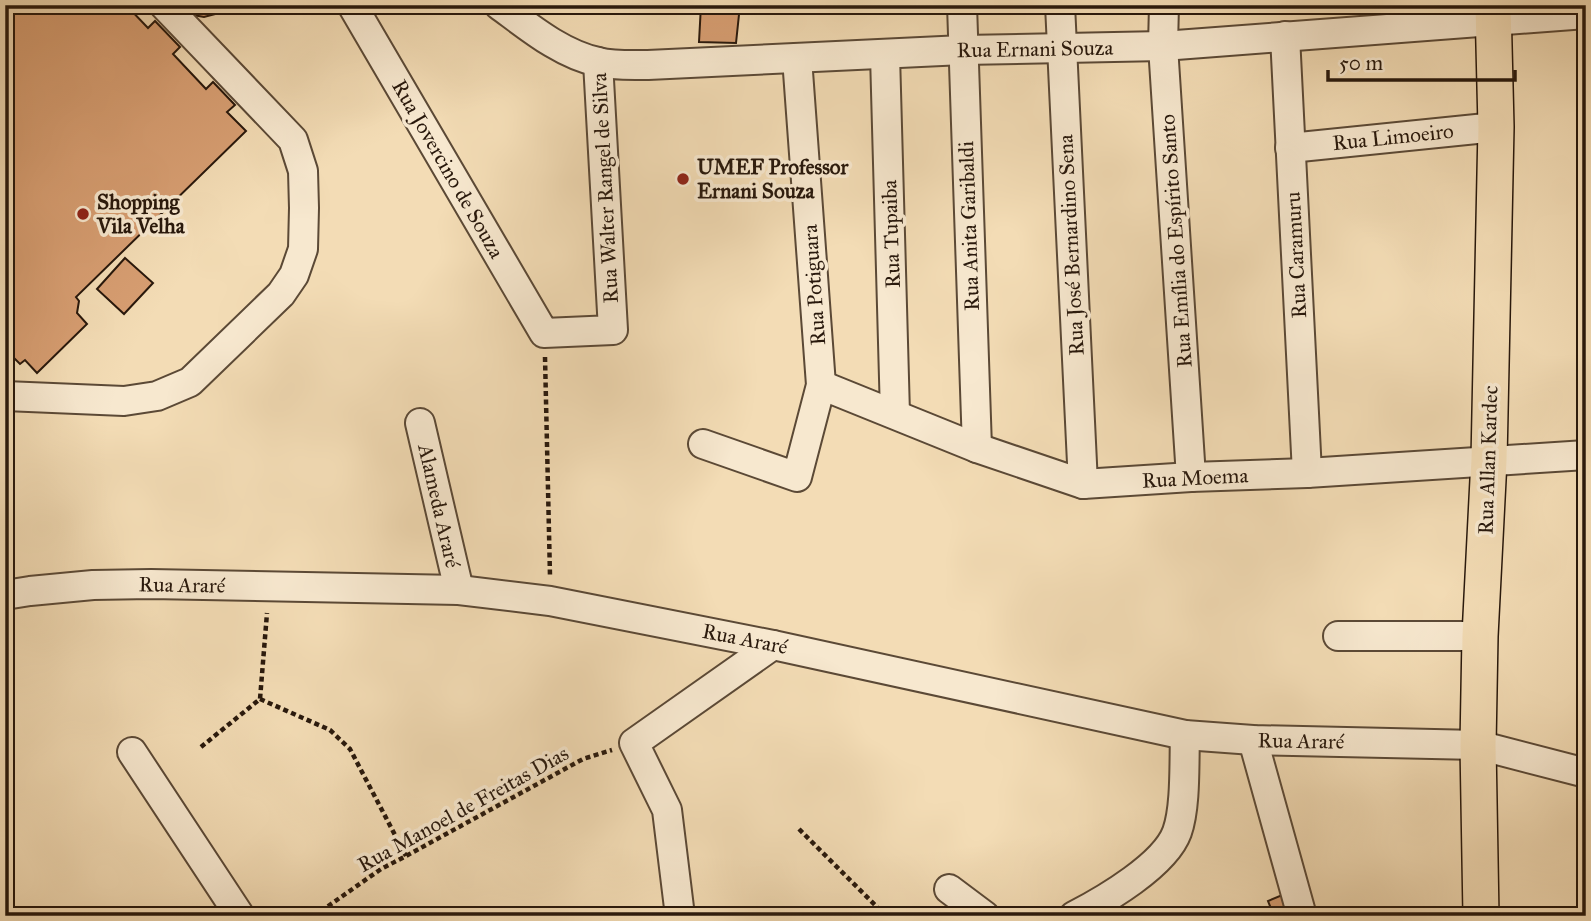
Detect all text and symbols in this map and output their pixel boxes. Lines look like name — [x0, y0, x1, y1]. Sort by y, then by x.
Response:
street label: Rua Ernani Souza — [956, 35, 1114, 63]
scale bar — [1328, 38, 1516, 82]
text: 50 m — [1339, 50, 1384, 76]
street label: Rua Walter Rangel de Silva — [586, 72, 624, 304]
street label: Rua Jovercino de Souza — [386, 75, 510, 263]
street label: Rua Emília do Espírito Santo — [1154, 113, 1198, 369]
street label: Rua Limoeiro — [1331, 118, 1455, 156]
street label: Rua José Bernardino Sena — [1052, 134, 1090, 356]
street label: Rua Anita Garibaldi — [953, 140, 985, 311]
place label: UMEF Professor Ernani Souza — [697, 154, 849, 204]
marker: UMEF Professor Ernani Souza — [675, 171, 691, 187]
street label: Rua Tupaiba — [876, 179, 906, 289]
place label: Shopping Vila Velha — [96, 189, 186, 239]
street label: Rua Caramuru — [1280, 191, 1312, 319]
marker: Shopping Vila Velha — [75, 206, 91, 222]
street label: Rua Potiguara — [797, 223, 831, 346]
street label: Rua Allan Kardec — [1472, 385, 1504, 535]
street label: Alameda Araré — [412, 441, 466, 571]
street label: Rua Moema — [1141, 462, 1249, 494]
street label: Rua Araré — [139, 571, 226, 599]
street label: Rua Araré — [700, 618, 790, 660]
street label: Rua Araré — [1258, 727, 1345, 755]
street label: Rua Manoel de Freitas Dias — [353, 740, 573, 878]

